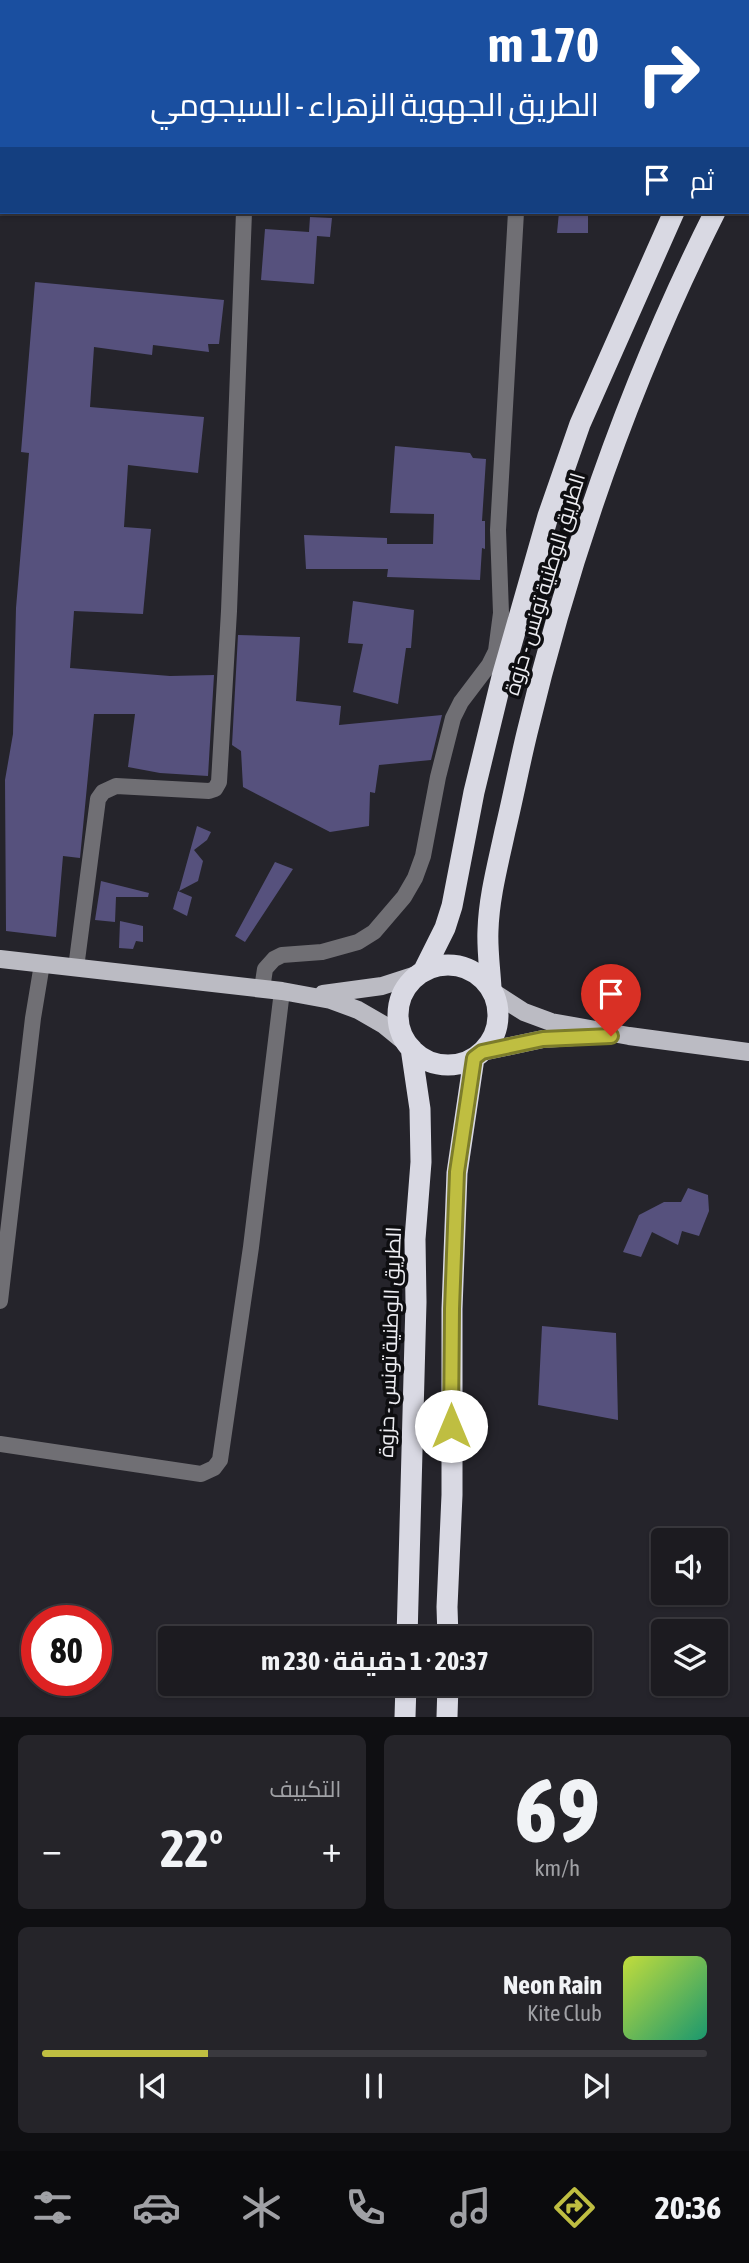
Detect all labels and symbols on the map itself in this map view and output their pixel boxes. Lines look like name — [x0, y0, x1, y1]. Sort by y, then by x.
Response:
street label: الطريق الوطنية تونس - حزوة — [499, 470, 591, 698]
pin — [581, 964, 641, 1036]
street label: الطريق الوطنية تونس - حزوة — [373, 1226, 407, 1458]
position arrow — [414, 1389, 488, 1463]
speed limit sign: 80 — [21, 1605, 112, 1696]

